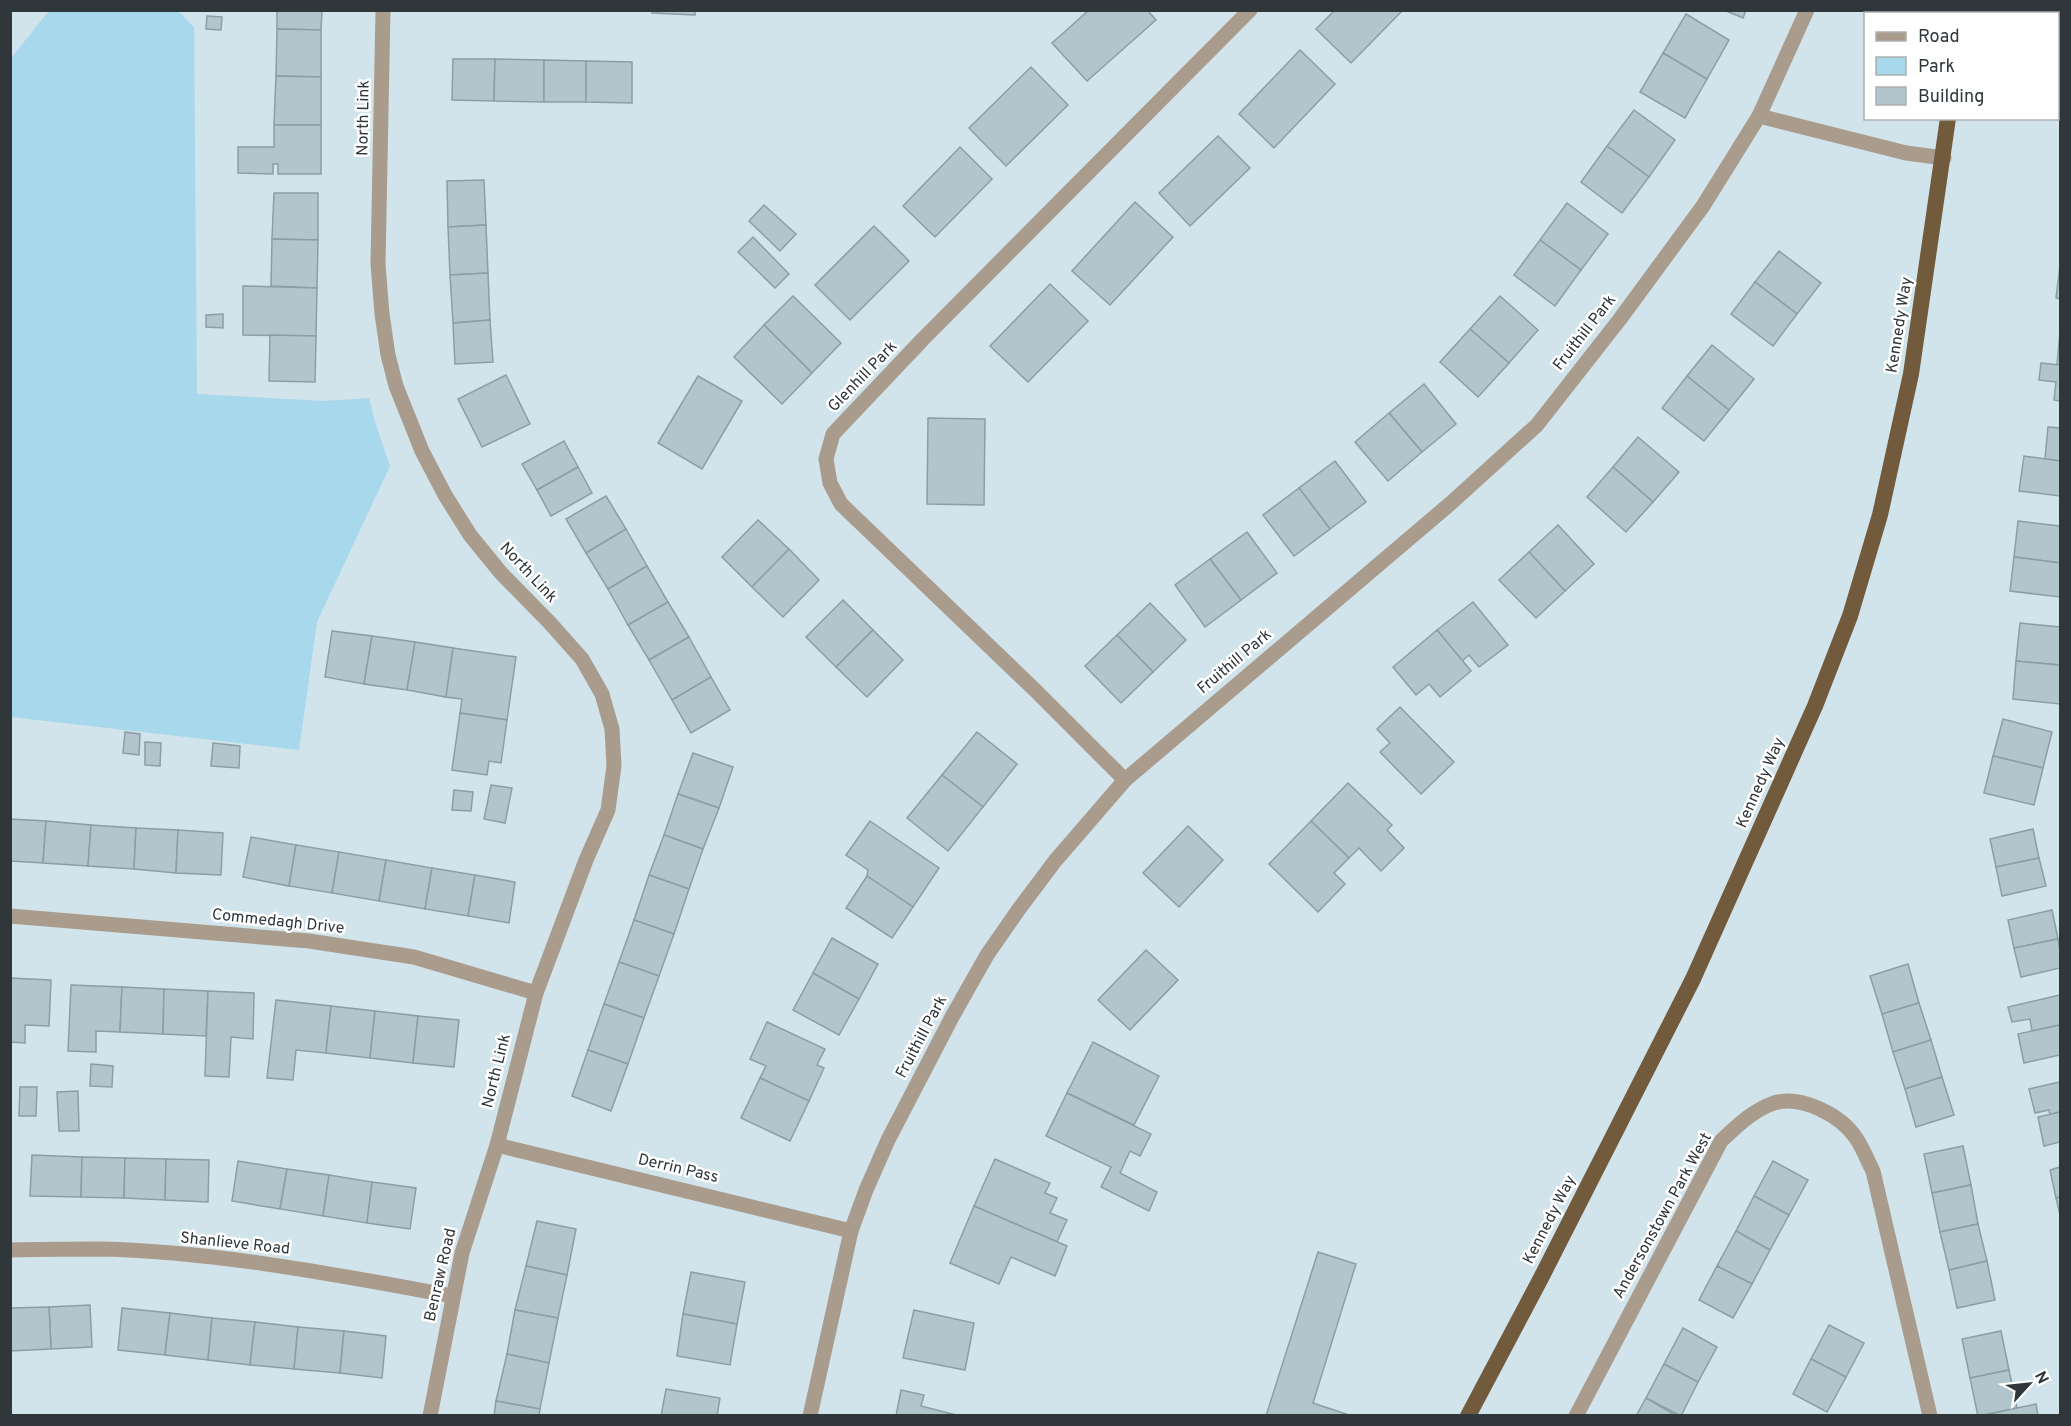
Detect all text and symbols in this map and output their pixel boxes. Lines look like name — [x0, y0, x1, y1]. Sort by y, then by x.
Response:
legend — [1864, 12, 2059, 120]
text: Road — [1918, 26, 1960, 49]
text: Park — [1918, 56, 1955, 79]
street label: North Link — [353, 80, 375, 156]
text: Building — [1918, 86, 1984, 109]
street label: Kennedy Way — [1883, 275, 1917, 375]
street label: Fruithill Park — [1549, 291, 1621, 375]
street label: Glenhill Park — [824, 337, 902, 417]
street label: North Link — [495, 539, 561, 607]
street label: Fruithill Park — [1194, 625, 1276, 699]
street label: Kennedy Way — [1732, 735, 1790, 831]
street label: Commedagh Drive — [211, 905, 345, 939]
street label: Fruithill Park — [892, 992, 952, 1082]
street label: North Link — [478, 1032, 516, 1110]
street label: Andersonstown Park West — [1609, 1129, 1717, 1303]
street label: Derrin Pass — [636, 1150, 720, 1188]
street label: Kennedy Way — [1519, 1172, 1581, 1268]
street label: Benraw Road — [421, 1226, 461, 1324]
street label: Shanlieve Road — [179, 1228, 291, 1260]
north arrow — [1999, 1354, 2059, 1414]
text: N — [2029, 1368, 2052, 1388]

